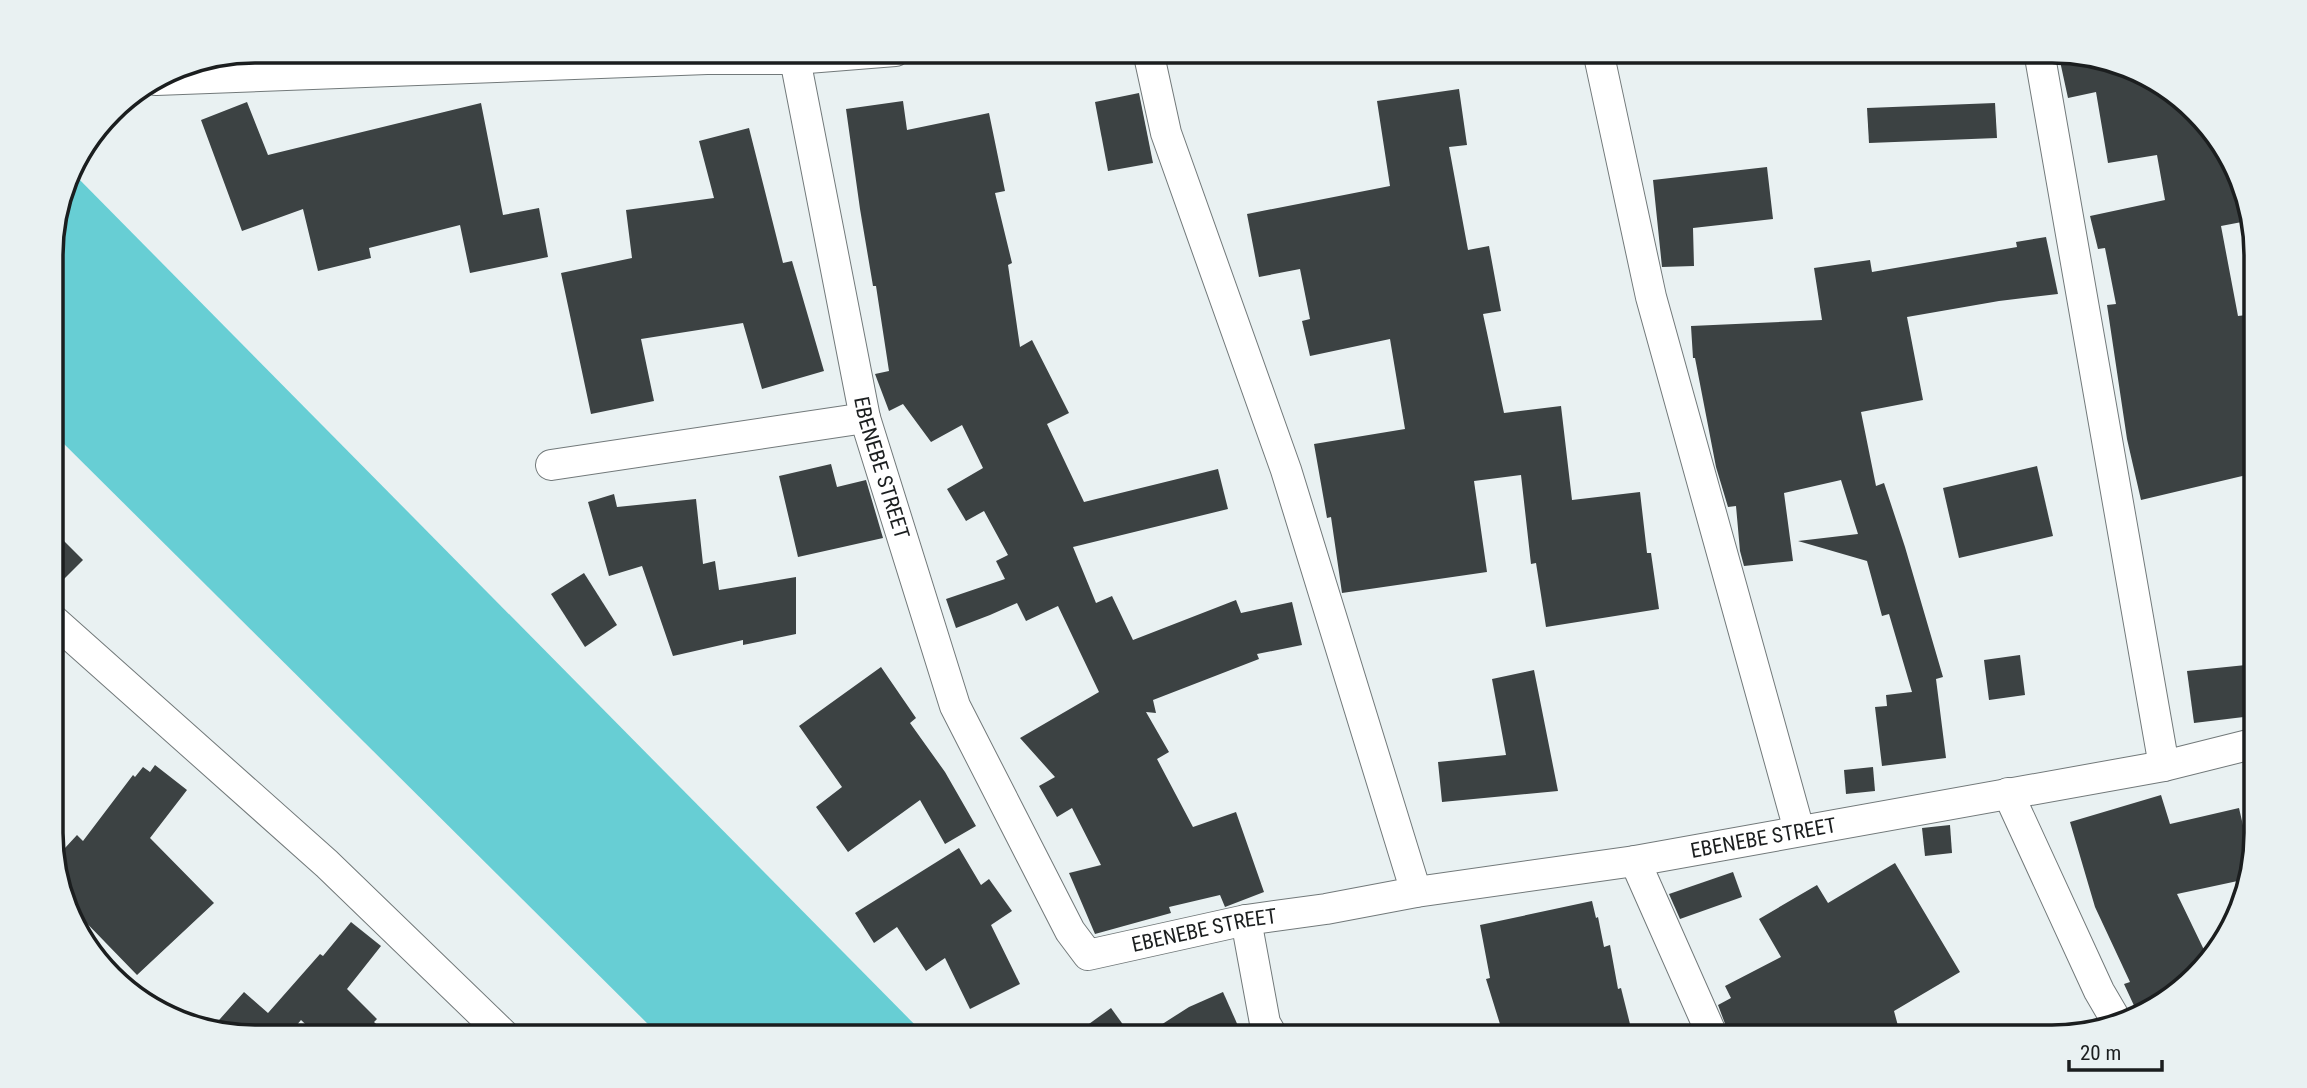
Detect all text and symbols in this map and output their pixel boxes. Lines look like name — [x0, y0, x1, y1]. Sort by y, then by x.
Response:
street label: EBENEBE STREET — [849, 395, 914, 542]
street label: EBENEBE STREET — [1689, 813, 1838, 863]
street label: EBENEBE STREET — [1129, 904, 1278, 957]
scale bar — [2069, 1028, 2162, 1072]
text: 20 m — [2080, 1041, 2121, 1065]

